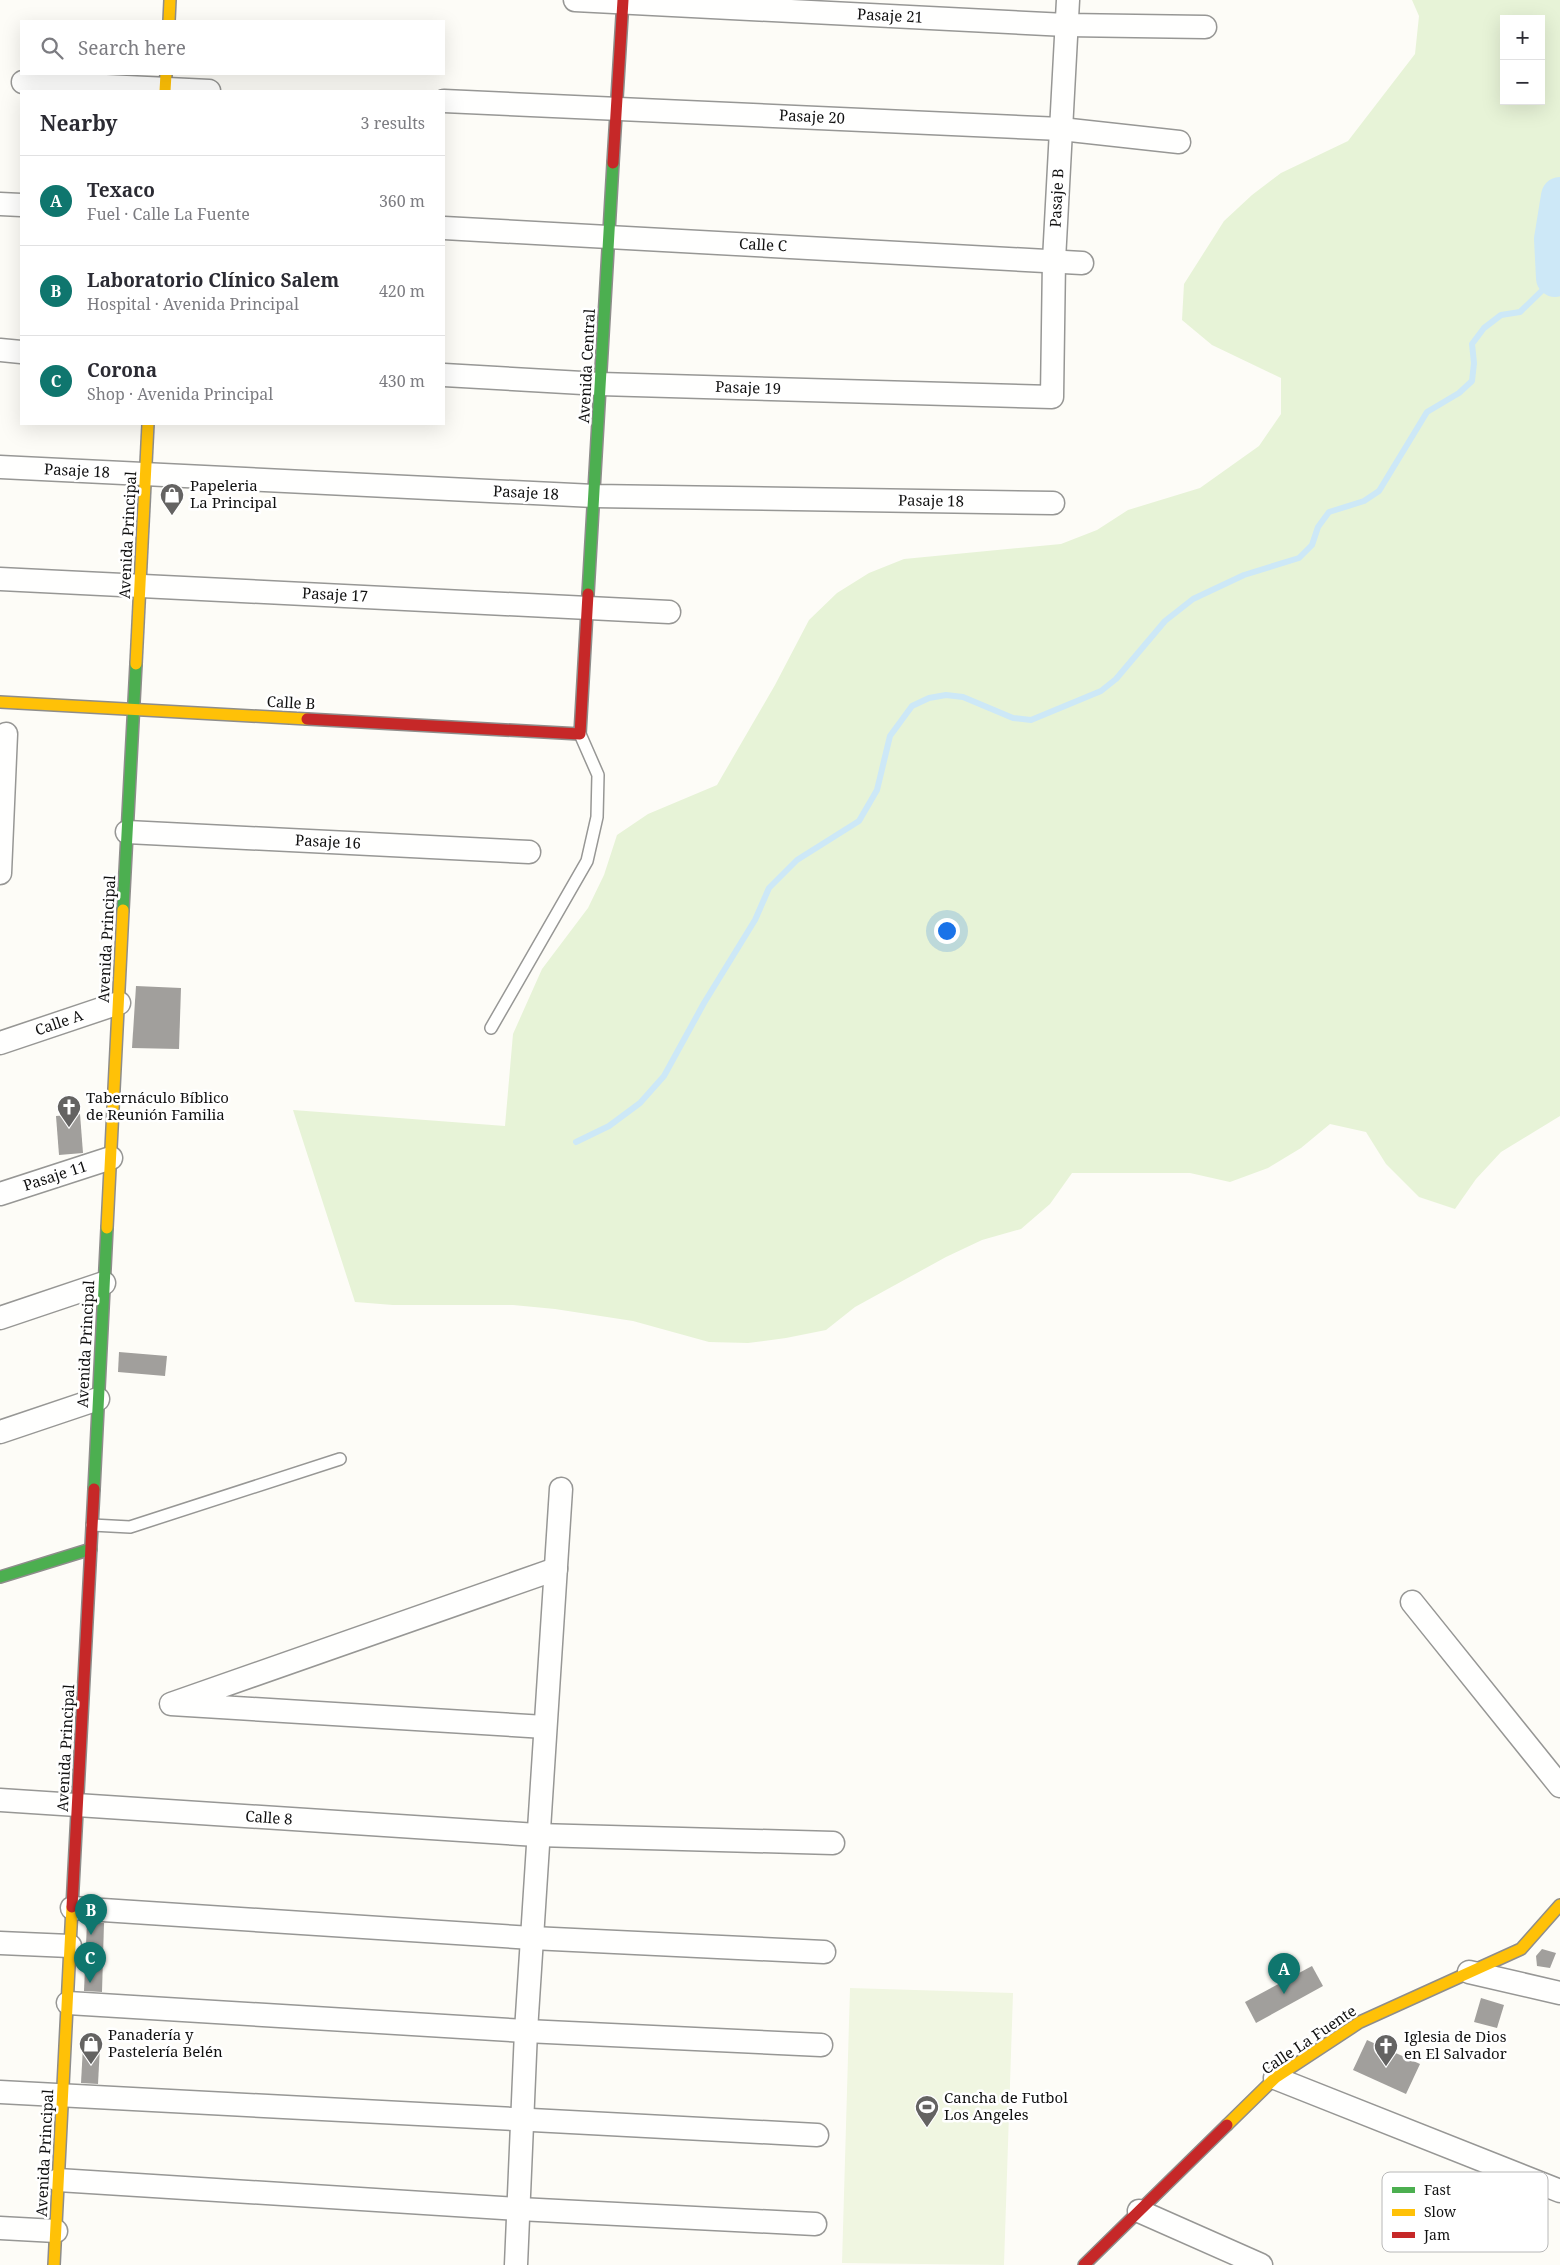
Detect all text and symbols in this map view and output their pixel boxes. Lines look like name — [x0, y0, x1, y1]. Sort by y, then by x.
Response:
street label: Pasaje 21 — [857, 3, 923, 27]
map controls — [1500, 15, 1545, 105]
button: + — [1500, 15, 1545, 60]
search box — [20, 20, 445, 75]
icon: search — [38, 34, 66, 62]
text: Search here — [78, 35, 186, 61]
button: − — [1500, 60, 1545, 105]
street label: Pasaje 20 — [779, 104, 845, 128]
text: Nearby — [40, 109, 118, 137]
text: 3 results — [361, 112, 425, 134]
street label: Pasaje B — [1044, 168, 1068, 228]
text: Texaco — [87, 177, 155, 203]
text: A — [50, 190, 62, 212]
text: 360 m — [379, 190, 425, 212]
text: Fuel · Calle La Fuente — [87, 203, 250, 225]
street label: Calle C — [739, 233, 788, 255]
text: Laboratorio Clínico Salem — [87, 267, 339, 293]
text: B — [51, 280, 61, 302]
text: 420 m — [379, 280, 425, 302]
text: Hospital · Avenida Principal — [87, 293, 299, 315]
street label: Avenida Central — [573, 308, 599, 424]
text: Corona — [87, 357, 157, 383]
text: C — [51, 370, 61, 392]
text: 430 m — [379, 370, 425, 392]
street label: Pasaje 19 — [715, 376, 781, 398]
text: Shop · Avenida Principal — [87, 383, 273, 405]
street label: Pasaje 18 — [44, 458, 110, 482]
street label: Avenida Principal — [114, 470, 140, 599]
place label: Papeleria La Principal — [190, 475, 277, 512]
street label: Pasaje 18 — [493, 480, 559, 504]
shop icon: Papeleria La Principal — [159, 482, 185, 516]
street label: Pasaje 18 — [898, 489, 964, 511]
street label: Pasaje 17 — [302, 582, 368, 606]
street label: Calle B — [266, 691, 316, 713]
street label: Pasaje 16 — [295, 829, 361, 853]
street label: Avenida Principal — [93, 874, 119, 1003]
your location — [934, 918, 960, 944]
street label: Calle A — [32, 1004, 86, 1040]
place label: Tabernáculo Bíblico de Reunión Familia — [86, 1087, 229, 1124]
church icon: Tabernáculo Bíblico de Reunión Familia — [56, 1094, 82, 1128]
street label: Pasaje 11 — [20, 1155, 89, 1195]
street label: Avenida Principal — [72, 1279, 98, 1408]
street label: Avenida Principal — [52, 1683, 78, 1812]
street label: Calle 8 — [245, 1805, 293, 1829]
pin: B — [75, 1894, 107, 1935]
pin: C — [74, 1942, 106, 1983]
pin: A — [1268, 1953, 1300, 1994]
street label: Calle La Fuente — [1257, 2000, 1360, 2078]
place label: Panadería y Pastelería Belén — [108, 2024, 223, 2061]
place label: Iglesia de Dios en El Salvador — [1404, 2026, 1507, 2063]
shop icon: Panadería y Pastelería Belén — [78, 2031, 104, 2065]
church icon: Iglesia de Dios en El Salvador — [1373, 2033, 1399, 2067]
place label: Cancha de Futbol Los Angeles — [944, 2087, 1068, 2124]
street label: Avenida Principal — [31, 2088, 57, 2217]
sports icon: Cancha de Futbol Los Angeles — [914, 2094, 940, 2128]
legend — [1382, 2172, 1548, 2252]
text: Fast — [1424, 2180, 1451, 2199]
text: Slow — [1424, 2202, 1457, 2221]
text: Jam — [1423, 2225, 1450, 2244]

